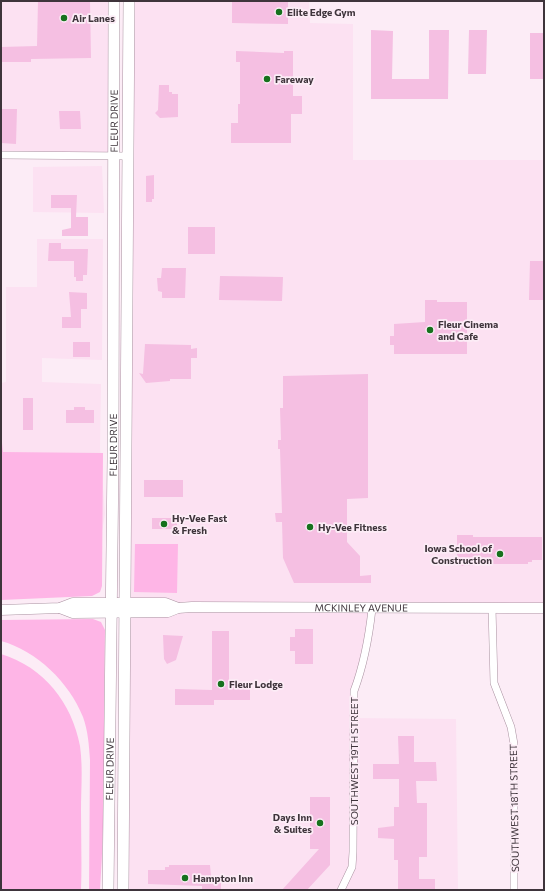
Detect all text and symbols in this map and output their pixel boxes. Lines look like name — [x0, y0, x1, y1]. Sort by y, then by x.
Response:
place label: Elite Edge Gym — [287, 6, 356, 18]
marker: Elite Edge Gym — [274, 7, 284, 17]
place label: Air Lanes — [72, 12, 115, 24]
marker: Air Lanes — [59, 13, 69, 23]
place label: Fareway — [275, 73, 314, 85]
marker: Fareway — [262, 74, 272, 84]
street label: FLEUR DRIVE — [108, 89, 120, 153]
place label: Fleur Cinema and Cafe — [438, 318, 498, 342]
marker: Fleur Cinema and Cafe — [425, 325, 435, 335]
street label: FLEUR DRIVE — [107, 413, 119, 477]
place label: Hy-Vee Fast & Fresh — [172, 512, 227, 536]
marker: Hy-Vee Fast & Fresh — [159, 519, 169, 529]
place label: Hy-Vee Fitness — [318, 521, 387, 533]
marker: Hy-Vee Fitness — [305, 522, 315, 532]
place label: Iowa School of Construction — [424, 542, 493, 566]
marker: Iowa School of Construction — [495, 549, 505, 559]
street label: MCKINLEY AVENUE — [315, 601, 408, 614]
place label: Fleur Lodge — [229, 678, 283, 690]
marker: Fleur Lodge — [216, 679, 226, 689]
street label: SOUTHWEST 19TH STREET — [348, 696, 360, 825]
street label: FLEUR DRIVE — [103, 737, 116, 801]
street label: SOUTHWEST 18TH STREET — [507, 743, 521, 872]
place label: Days Inn & Suites — [273, 811, 312, 835]
marker: Days Inn & Suites — [315, 818, 325, 828]
place label: Hampton Inn — [193, 872, 253, 884]
marker: Hampton Inn — [180, 873, 190, 883]

